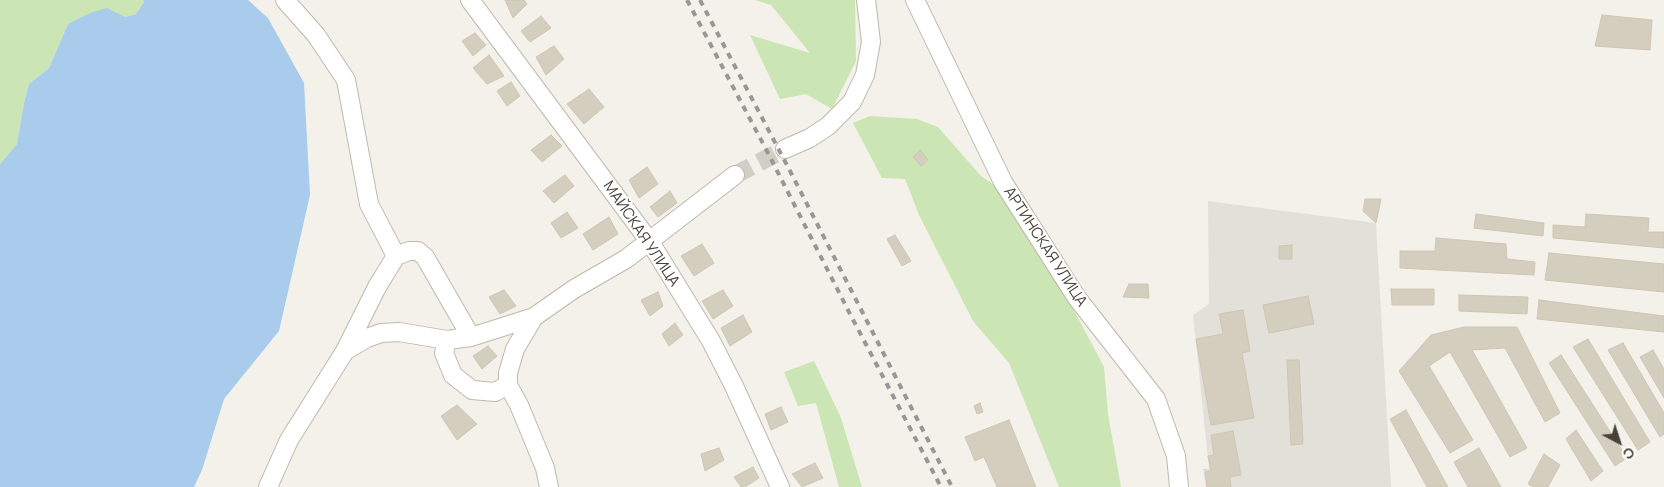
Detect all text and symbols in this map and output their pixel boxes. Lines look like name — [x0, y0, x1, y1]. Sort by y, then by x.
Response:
street label: МАЙСКАЯ УЛИЦА — [599, 178, 683, 290]
street label: АРТИНСКАЯ УЛИЦА — [1000, 184, 1090, 310]
north arrow — [1594, 417, 1644, 467]
text: С — [1619, 443, 1639, 464]

